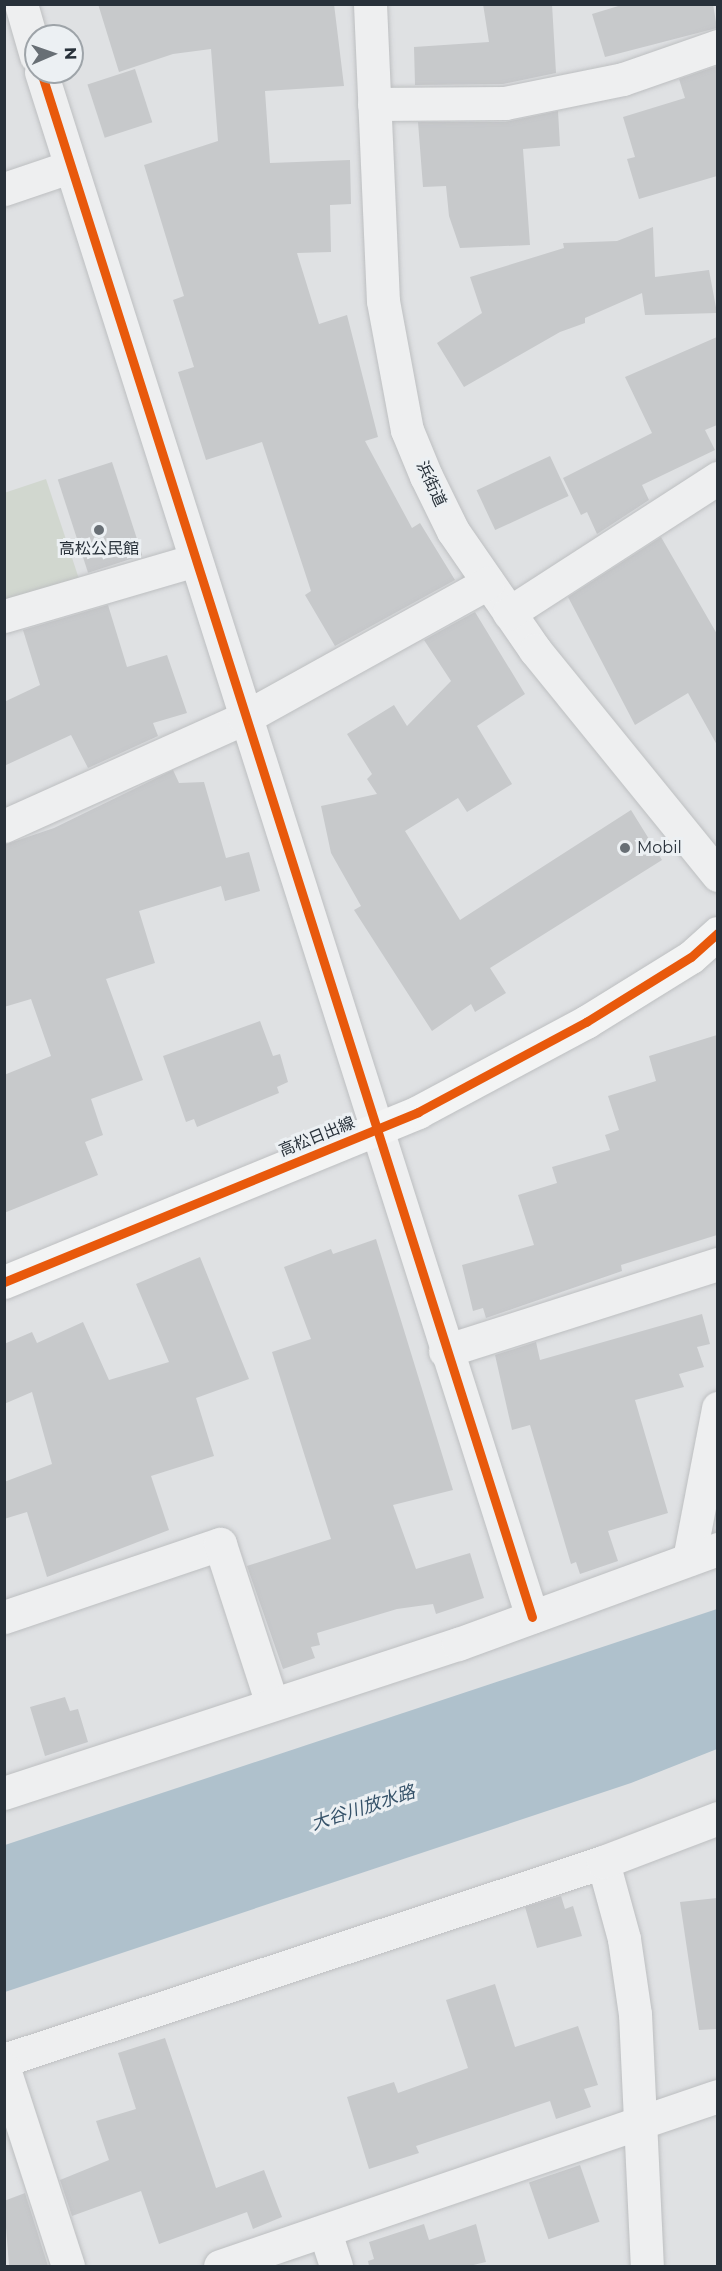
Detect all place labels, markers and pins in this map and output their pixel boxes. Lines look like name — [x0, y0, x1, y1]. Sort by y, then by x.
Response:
marker: 高松公民館 — [92, 523, 106, 537]
place label: 高松公民館 — [59, 539, 139, 559]
place label: Mobil — [637, 838, 682, 858]
marker: Mobil — [618, 841, 632, 855]

